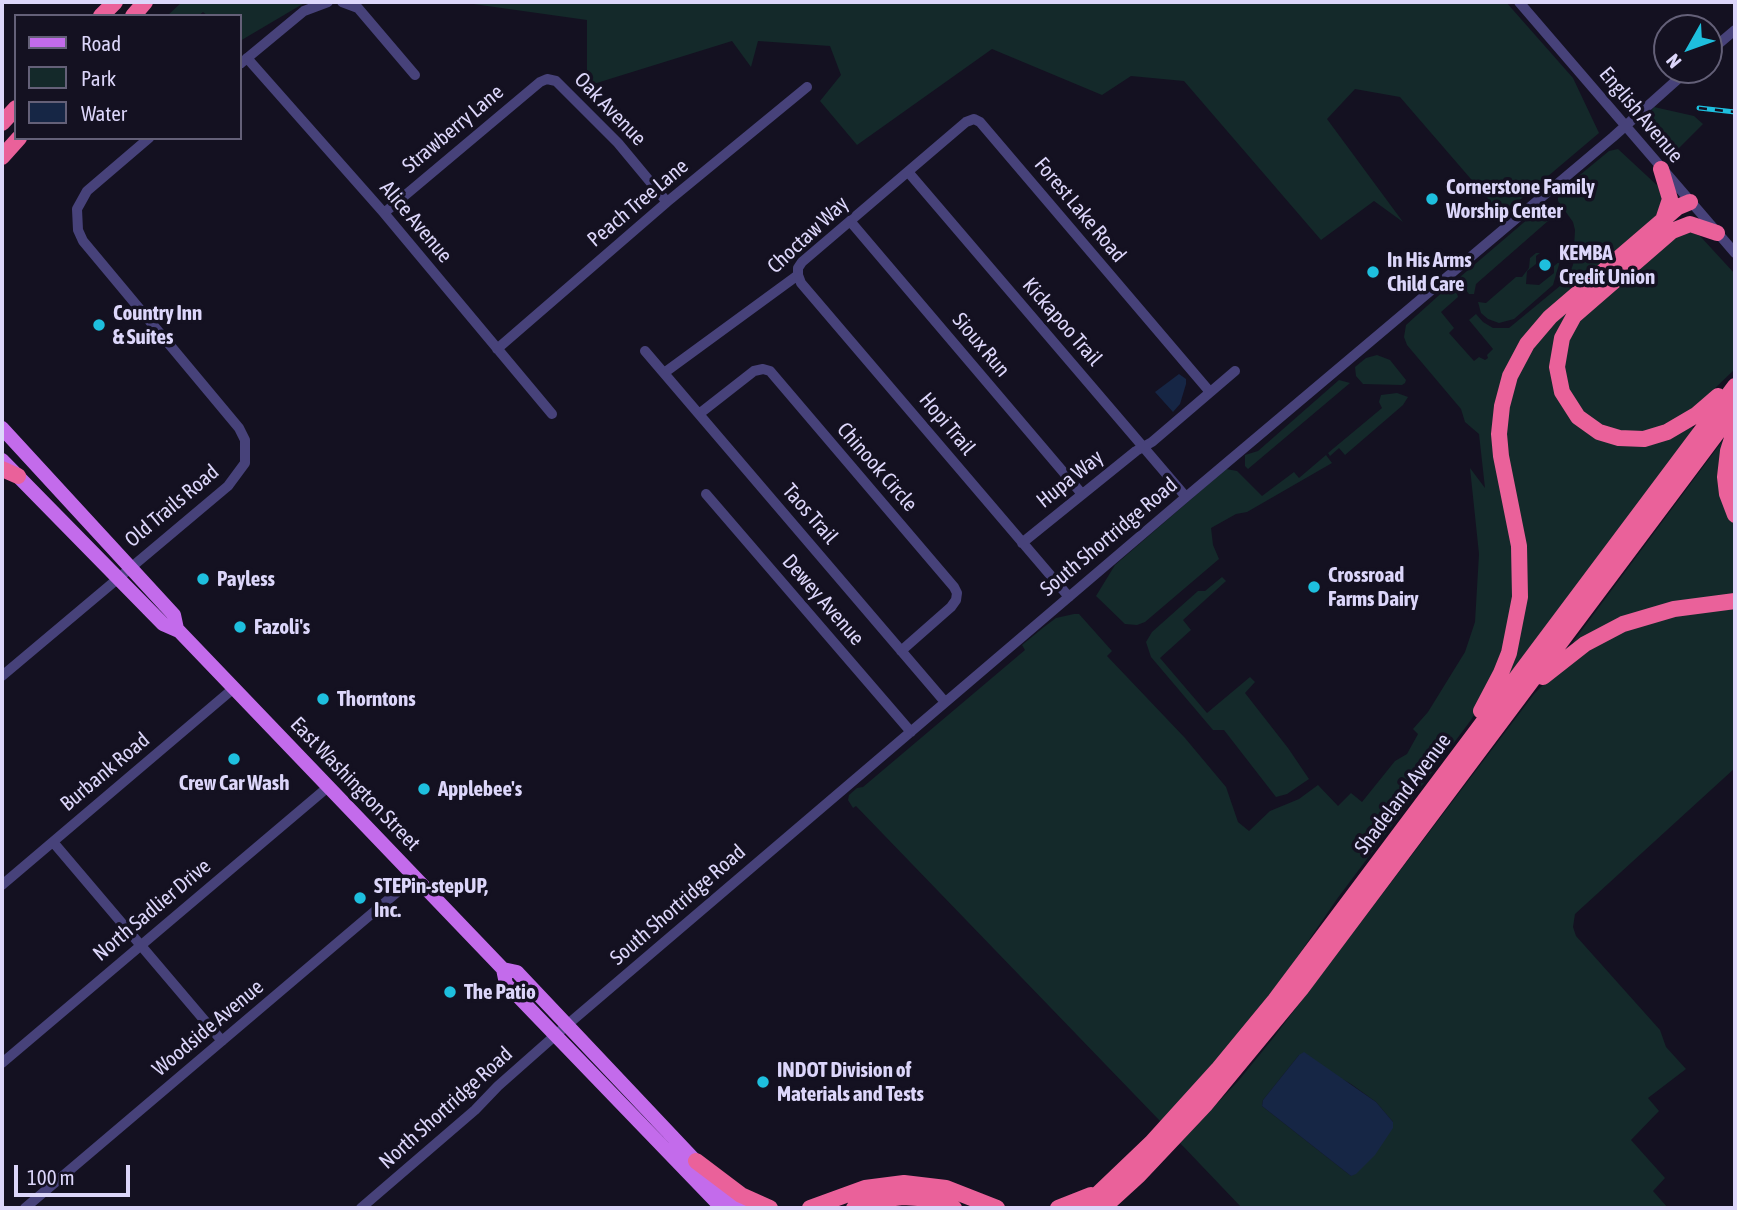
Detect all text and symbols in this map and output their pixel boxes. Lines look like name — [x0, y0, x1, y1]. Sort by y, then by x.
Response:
legend — [14, 14, 242, 140]
north arrow — [1653, 14, 1723, 84]
text: Road — [81, 31, 121, 55]
text: N — [1661, 50, 1685, 73]
street label: English Avenue — [1594, 62, 1688, 168]
text: Park — [81, 66, 116, 90]
street label: Oak Avenue — [569, 67, 651, 151]
street label: Strawberry Lane — [397, 80, 509, 178]
text: Water — [81, 101, 127, 125]
street label: Forest Lake Road — [1029, 152, 1131, 268]
street label: Peach Tree Lane — [582, 154, 694, 252]
place label: Cornerstone Family Worship Center — [1446, 174, 1595, 224]
street label: Alice Avenue — [375, 176, 457, 268]
street label: Choctaw Way — [762, 191, 854, 279]
marker: Cornerstone Family Worship Center — [1424, 191, 1440, 207]
place label: KEMBA Credit Union — [1559, 240, 1655, 290]
place label: In His Arms Child Care — [1387, 247, 1472, 297]
marker: KEMBA Credit Union — [1537, 257, 1553, 273]
marker: In His Arms Child Care — [1365, 264, 1381, 280]
street label: Kickapoo Trail — [1017, 273, 1107, 371]
place label: Country Inn & Suites — [113, 300, 202, 350]
street label: Sioux Run — [947, 308, 1015, 382]
marker: Country Inn & Suites — [91, 317, 107, 333]
street label: Hopi Trail — [914, 388, 980, 460]
street label: Chinook Circle — [832, 417, 922, 517]
street label: Hupa Way — [1032, 445, 1108, 513]
street label: Old Trails Road — [120, 459, 224, 553]
street label: South Shortridge Road — [1035, 472, 1183, 602]
street label: Taos Trail — [777, 479, 843, 549]
street label: Dewey Avenue — [777, 549, 869, 651]
place label: Crossroad Farms Dairy — [1328, 562, 1419, 612]
place label: Payless — [217, 566, 275, 592]
marker: Payless — [195, 571, 211, 587]
marker: Crossroad Farms Dairy — [1306, 579, 1322, 595]
place label: Fazoli's — [254, 614, 310, 640]
marker: Fazoli's — [232, 619, 248, 635]
place label: Thorntons — [337, 686, 416, 712]
marker: Thorntons — [315, 691, 331, 707]
street label: East Washington Street — [285, 712, 425, 856]
street label: Burbank Road — [55, 728, 155, 816]
street label: Shadeland Avenue — [1349, 729, 1457, 859]
marker: Crew Car Wash — [226, 751, 242, 767]
place label: Crew Car Wash — [179, 770, 289, 796]
place label: Applebee's — [438, 776, 522, 802]
marker: Applebee's — [416, 781, 432, 797]
street label: South Shortridge Road — [605, 839, 751, 971]
street label: North Sadlier Drive — [88, 854, 216, 966]
place label: STEPin-stepUP, Inc. — [374, 873, 488, 923]
marker: STEPin-stepUP, Inc. — [352, 890, 368, 906]
street label: Woodside Avenue — [147, 974, 269, 1082]
place label: The Patio — [464, 979, 536, 1005]
marker: The Patio — [442, 984, 458, 1000]
street label: North Shortridge Road — [374, 1042, 518, 1174]
place label: INDOT Division of Materials and Tests — [777, 1057, 924, 1107]
marker: INDOT Division of Materials and Tests — [755, 1074, 771, 1090]
scale bar — [18, 1150, 133, 1194]
text: 100 m — [27, 1165, 75, 1189]

